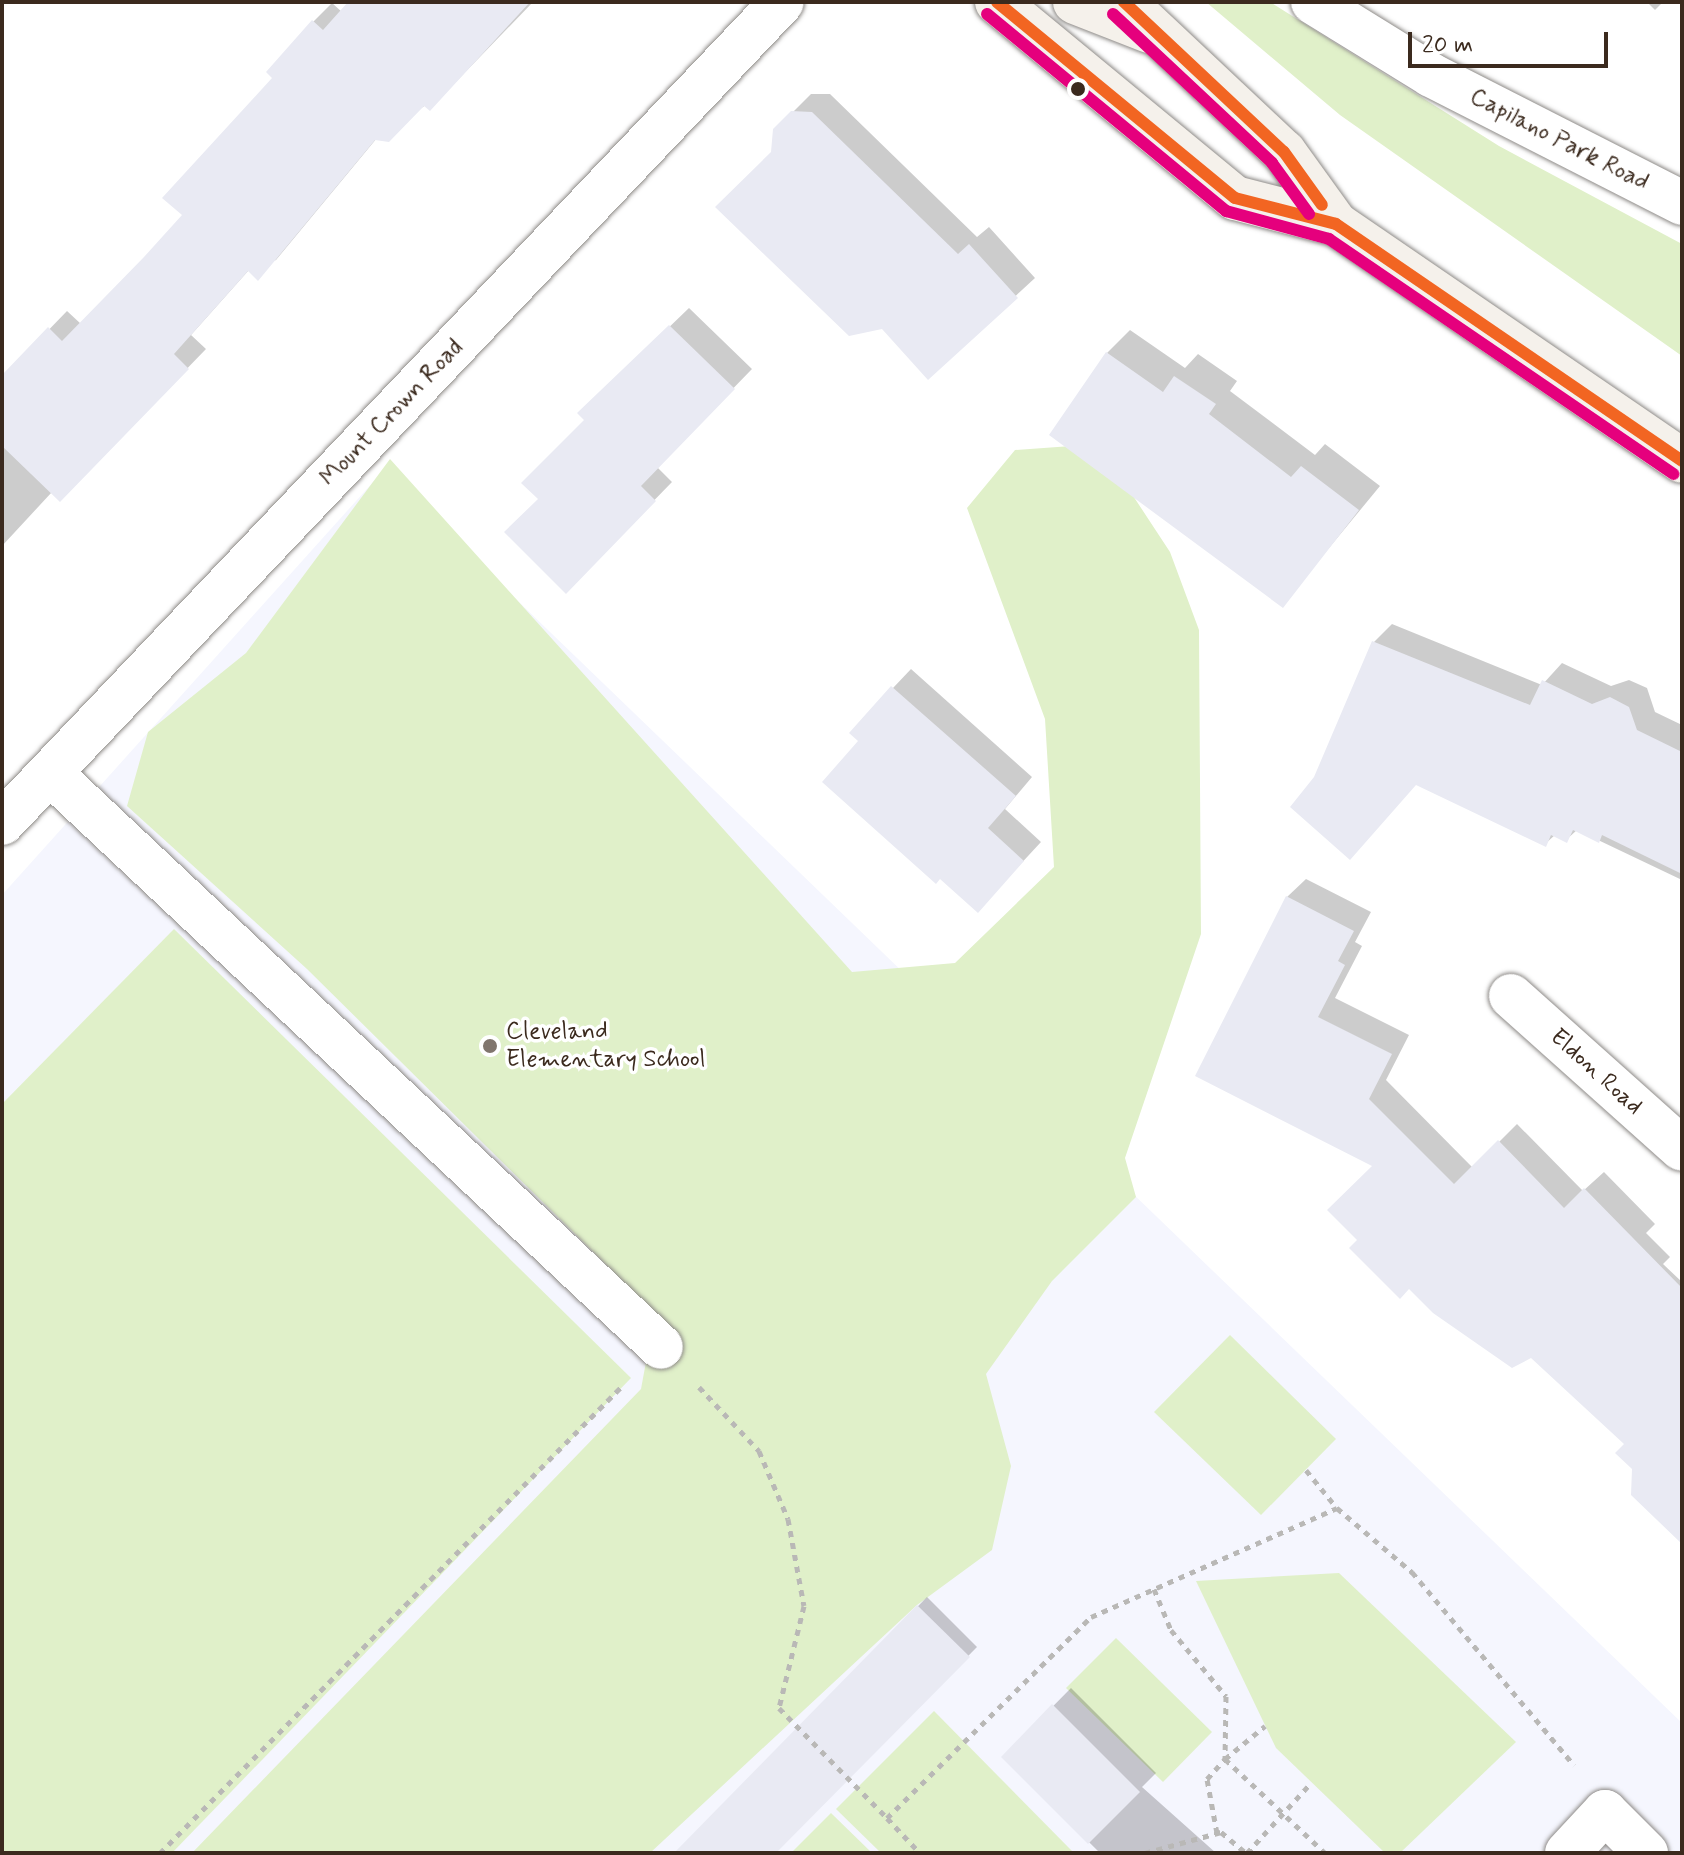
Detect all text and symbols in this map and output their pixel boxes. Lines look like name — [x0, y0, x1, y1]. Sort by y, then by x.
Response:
scale bar — [1412, 16, 1612, 66]
text: 20 m — [1422, 30, 1473, 61]
unlabelled marker — [1070, 81, 1086, 97]
street label: Capilano Park Road — [1465, 83, 1653, 197]
street label: Mount Crown Road — [315, 334, 469, 492]
place label: Cleveland Elementary School — [506, 1018, 705, 1074]
street label: Eldon Road — [1544, 1023, 1648, 1121]
marker: Cleveland Elementary School — [481, 1037, 499, 1055]

